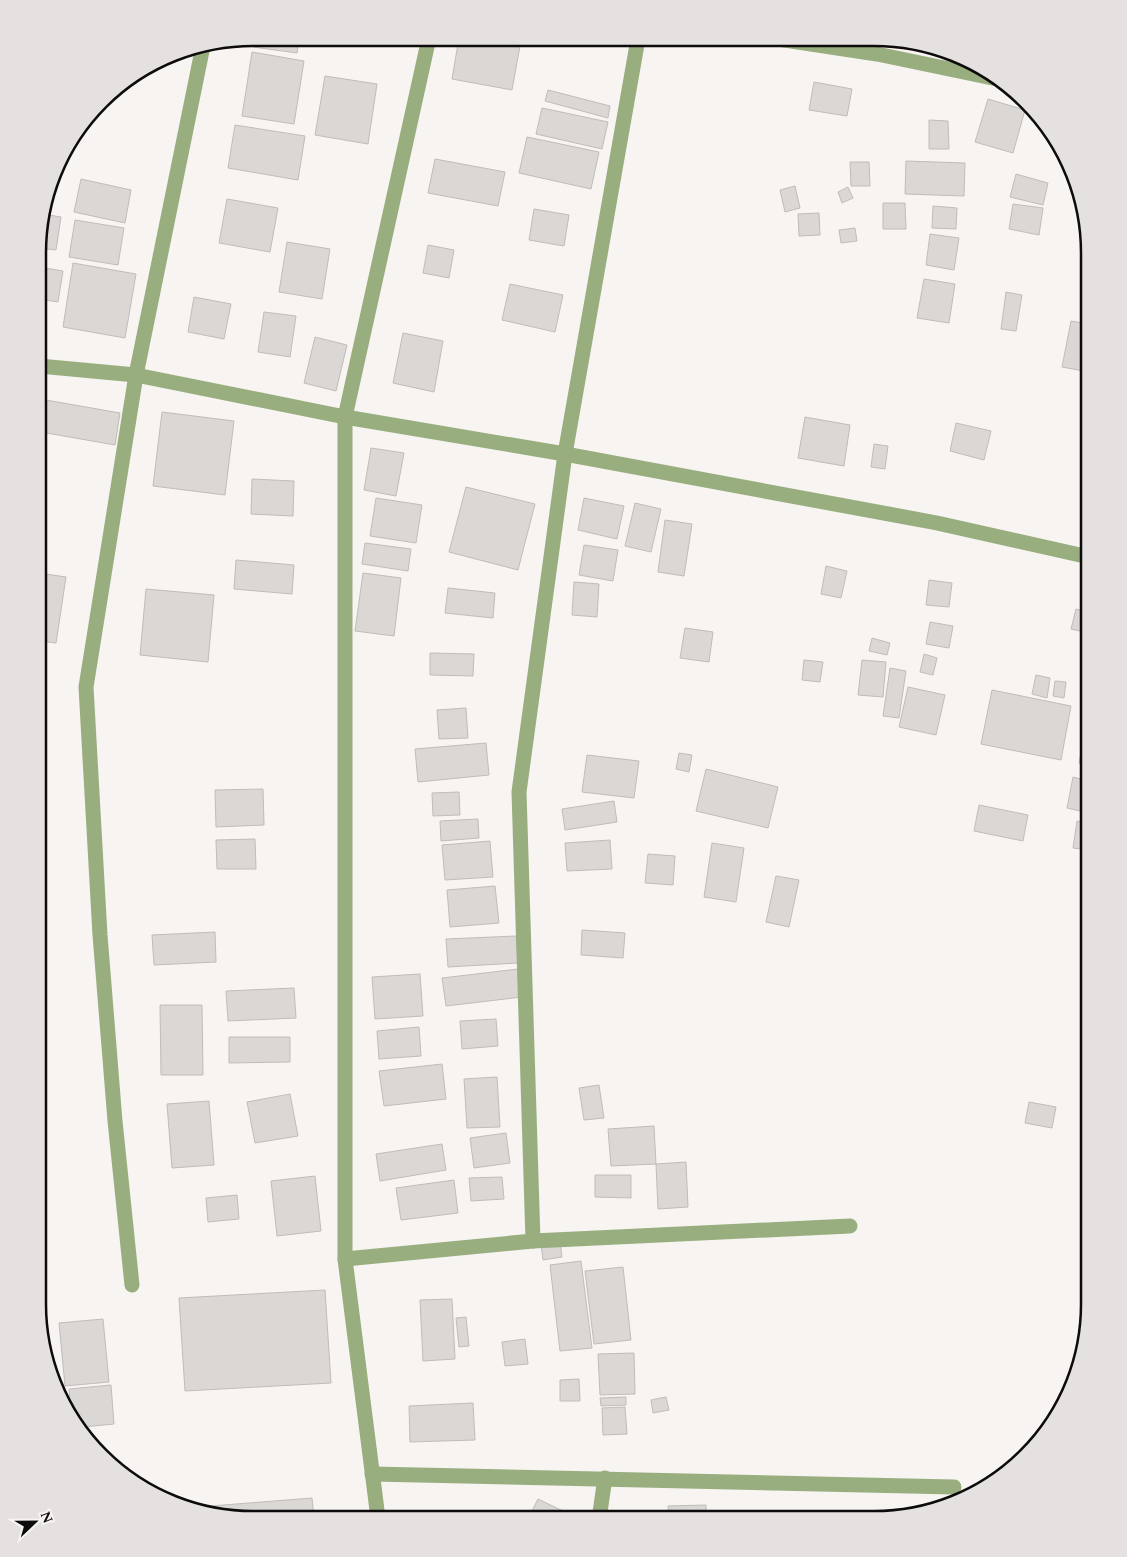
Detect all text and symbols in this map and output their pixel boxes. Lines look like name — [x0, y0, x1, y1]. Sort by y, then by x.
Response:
north arrow — [10, 1497, 60, 1547]
text: N — [35, 1508, 58, 1527]

